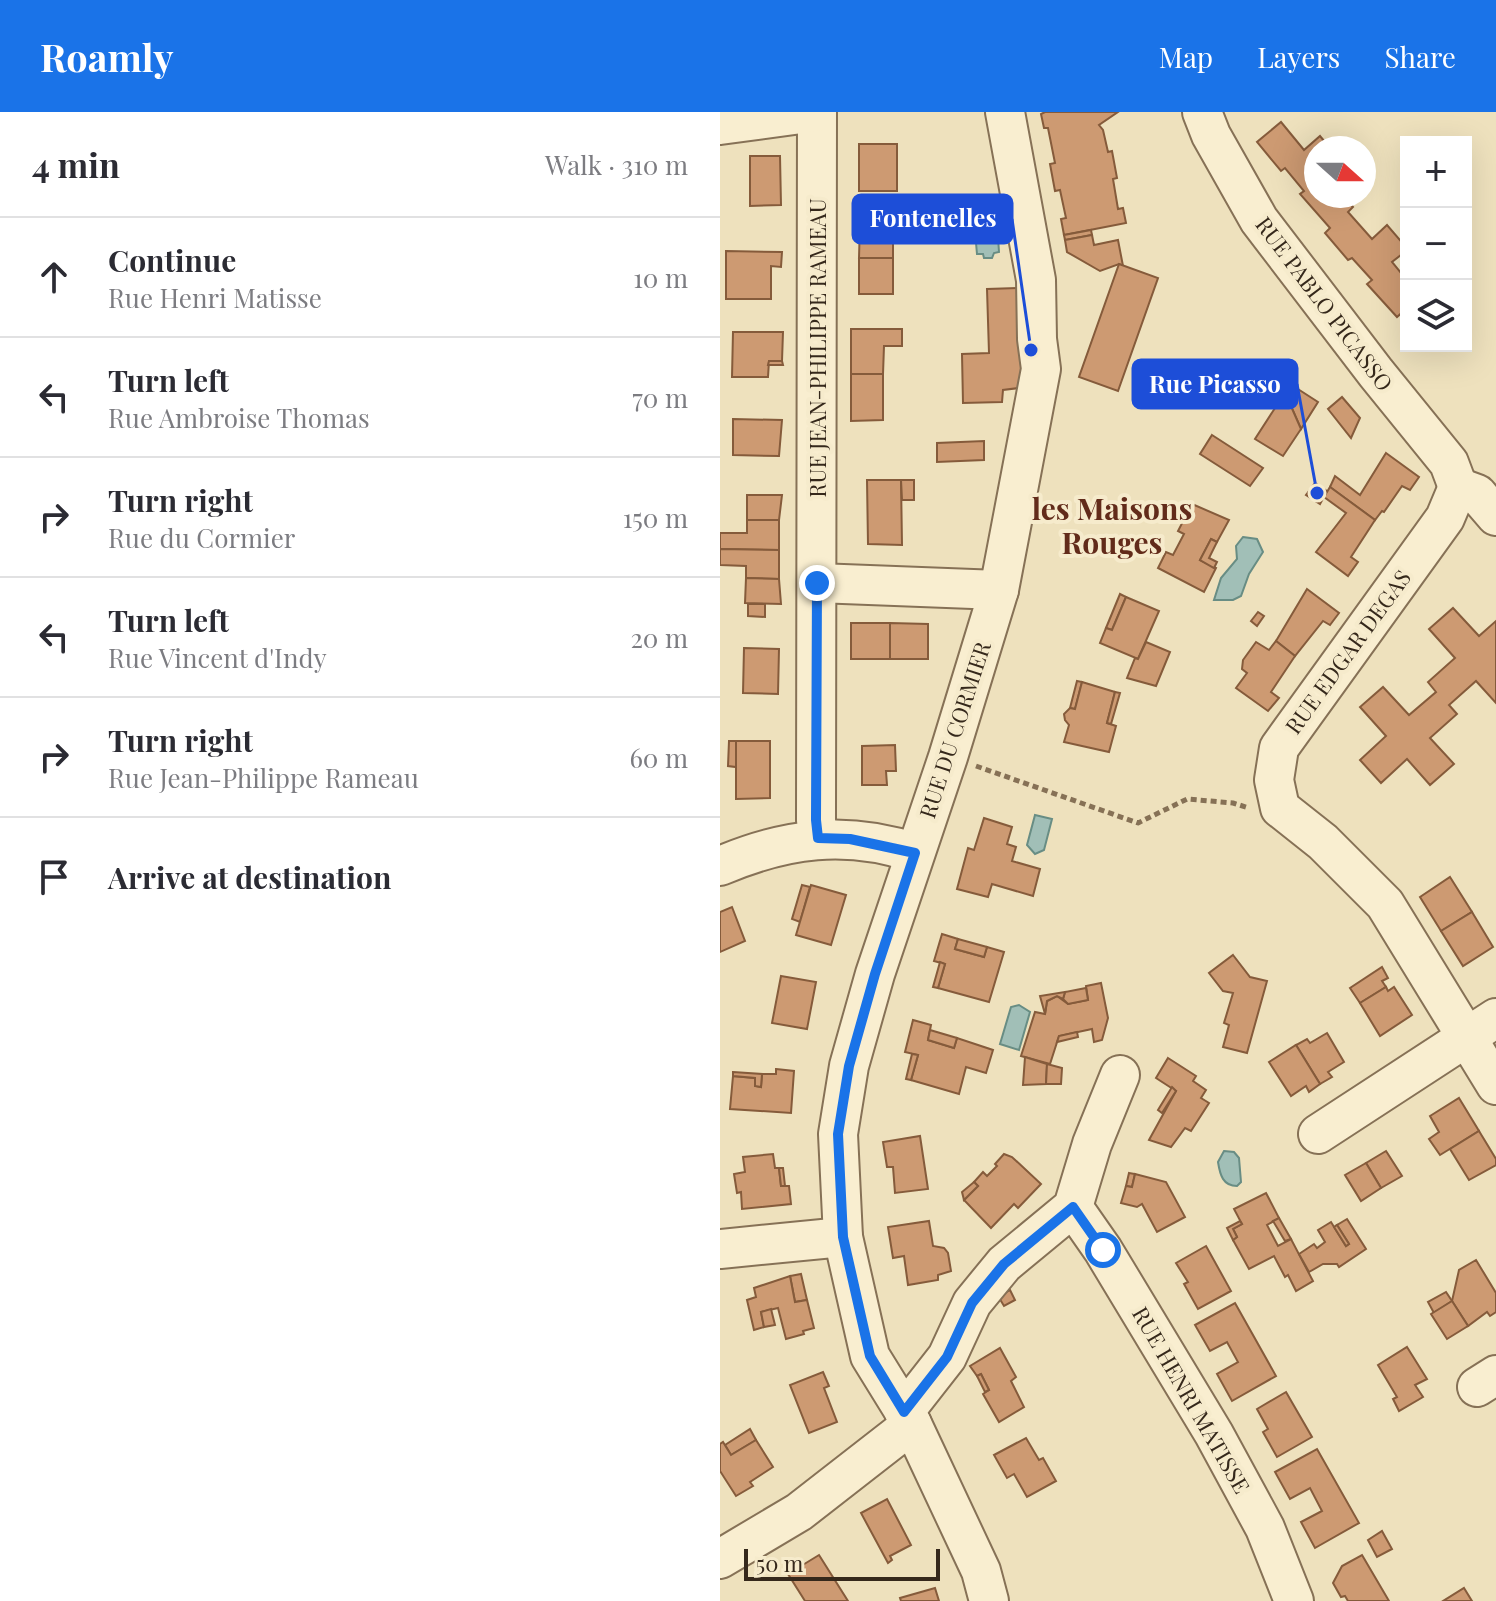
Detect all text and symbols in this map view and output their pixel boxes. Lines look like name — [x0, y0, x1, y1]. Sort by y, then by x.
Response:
text: Roamly — [40, 31, 173, 82]
text: Map — [1159, 38, 1213, 75]
text: Layers — [1257, 38, 1340, 75]
text: Share — [1384, 38, 1456, 75]
north arrow — [1304, 136, 1376, 208]
map controls — [1400, 136, 1472, 352]
button: + — [1400, 136, 1472, 208]
text: 4 min — [32, 141, 120, 187]
text: Walk · 310 m — [545, 147, 688, 182]
callout: Fontenelles — [853, 195, 1012, 243]
street label: RUE JEAN-PHILIPPE RAMEAU — [802, 198, 832, 498]
text: Fontenelles — [869, 201, 997, 233]
button: − — [1400, 208, 1472, 280]
street label: RUE PABLO PICASSO — [1249, 210, 1400, 397]
text: Continue — [108, 240, 236, 280]
icon: ahead — [32, 255, 76, 299]
text: 10 m — [633, 260, 688, 295]
text: Rue Henri Matisse — [108, 280, 322, 315]
button: layers — [1400, 280, 1472, 352]
text: Turn left — [108, 360, 229, 400]
callout: Rue Picasso — [1133, 360, 1297, 408]
text: Rue Picasso — [1149, 367, 1281, 399]
icon: left — [32, 375, 76, 419]
text: 70 m — [632, 380, 688, 415]
text: Rue Ambroise Thomas — [108, 400, 370, 435]
text: Turn right — [108, 480, 253, 520]
district label: les Maisons Rouges — [1032, 488, 1192, 562]
icon: right — [32, 495, 76, 539]
text: 150 m — [623, 500, 688, 535]
text: Rue du Cormier — [108, 520, 295, 555]
street label: RUE EDGAR DEGAS — [1277, 563, 1417, 740]
route end — [799, 565, 835, 601]
text: Turn left — [108, 600, 229, 640]
icon: left — [32, 615, 76, 659]
text: 20 m — [630, 620, 688, 655]
street label: RUE DU CORMIER — [911, 637, 997, 822]
text: Rue Vincent d'Indy — [108, 640, 327, 675]
text: Turn right — [108, 720, 253, 760]
icon: right — [32, 735, 76, 779]
text: 60 m — [629, 740, 688, 775]
text: Rue Jean-Philippe Rameau — [108, 760, 419, 795]
icon: arrive — [32, 855, 76, 899]
text: Arrive at destination — [108, 857, 391, 897]
route start — [1085, 1232, 1121, 1268]
street label: RUE HENRI MATISSE — [1126, 1301, 1258, 1498]
scale bar — [744, 1545, 940, 1581]
text: 50 m — [756, 1548, 803, 1578]

